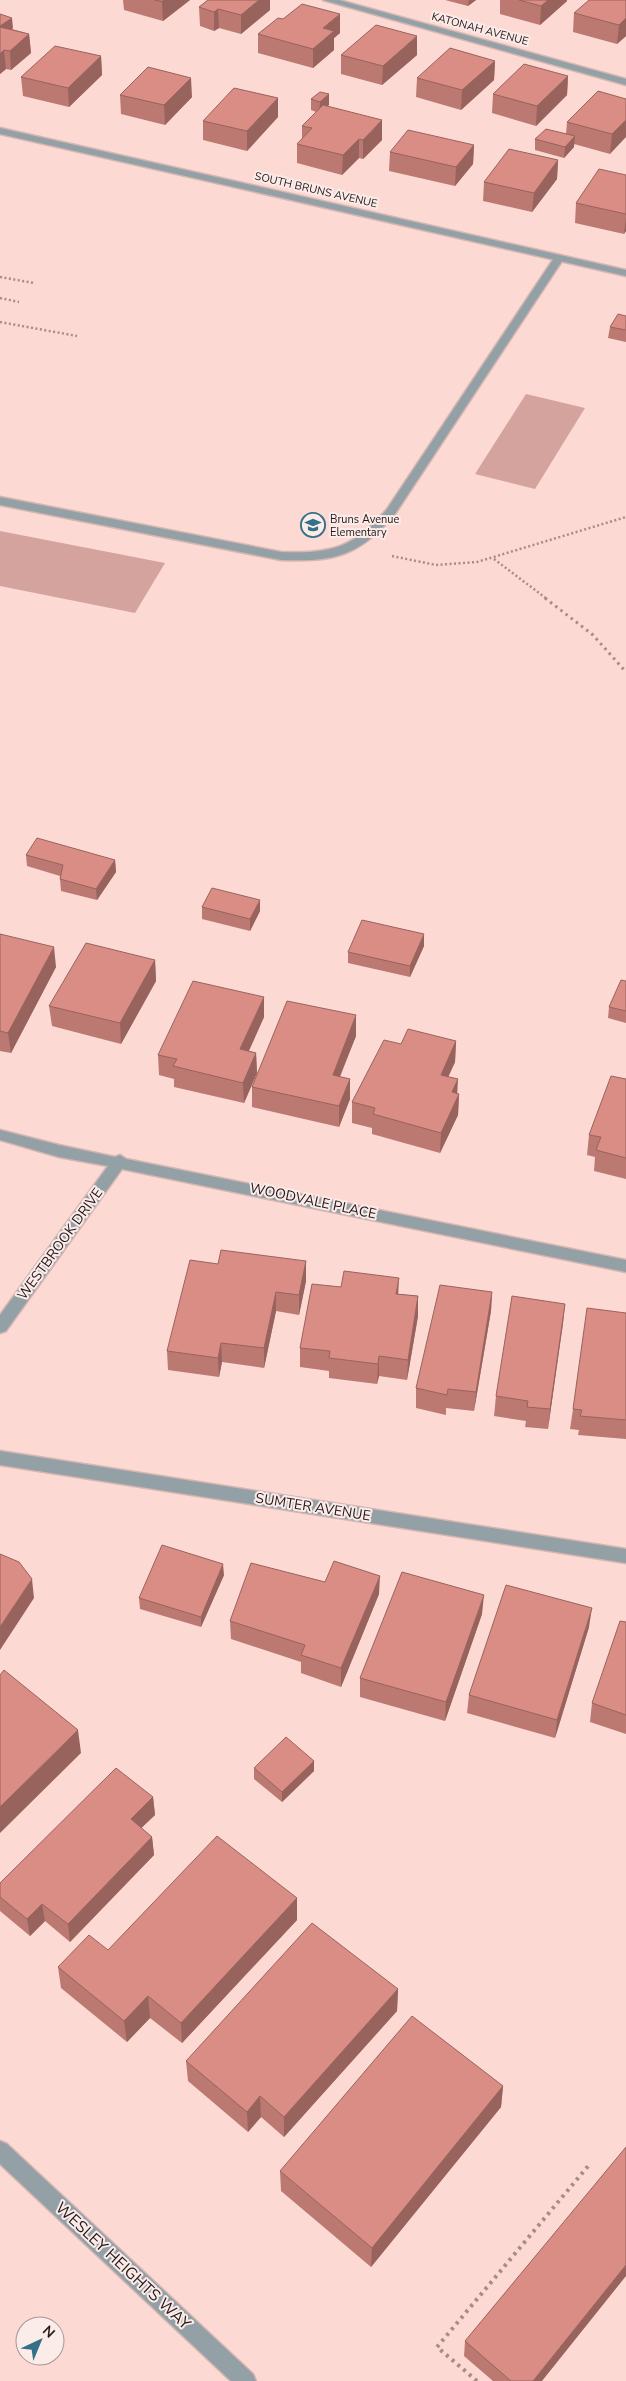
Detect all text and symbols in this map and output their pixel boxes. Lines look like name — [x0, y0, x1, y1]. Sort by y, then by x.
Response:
street label: KATONAH AVENUE — [430, 9, 530, 49]
street label: SOUTH BRUNS AVENUE — [253, 169, 379, 211]
school or university icon: Bruns Avenue Elementary — [300, 512, 326, 538]
place label: Bruns Avenue Elementary — [330, 512, 399, 540]
street label: WOODVALE PLACE — [248, 1178, 378, 1224]
street label: WESTBROOK DRIVE — [13, 1184, 107, 1304]
street label: SUMTER AVENUE — [254, 1489, 372, 1525]
street label: WESLEY HEIGHTS WAY — [51, 2197, 196, 2335]
north arrow — [15, 2316, 65, 2366]
text: N — [38, 2322, 59, 2342]

